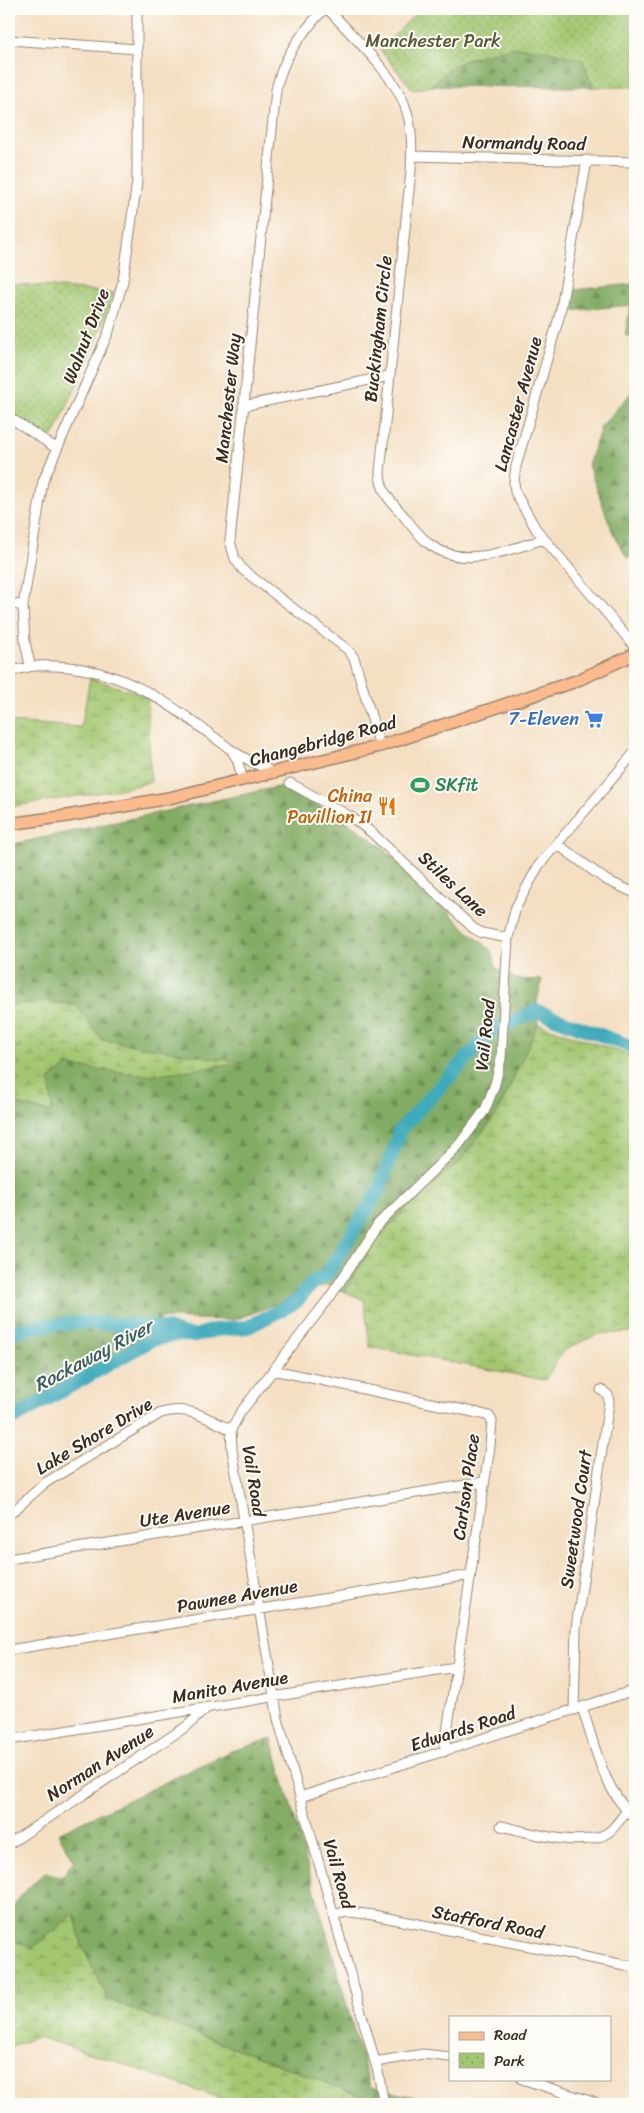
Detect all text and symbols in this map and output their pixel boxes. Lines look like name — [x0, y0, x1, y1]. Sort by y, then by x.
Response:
park label: Manchester Park — [366, 25, 501, 57]
street label: Normandy Road — [462, 126, 588, 160]
street label: Buckingham Circle — [354, 254, 402, 404]
street label: Walnut Drive — [53, 284, 119, 388]
street label: Manchester Way — [205, 331, 251, 464]
street label: Lancaster Avenue — [485, 333, 551, 475]
place label: 7-Eleven — [509, 703, 579, 735]
street label: Changebridge Road — [246, 706, 402, 776]
supermarket icon: 7-Eleven — [583, 708, 605, 730]
place label: SKfit — [435, 769, 479, 801]
sports icon: SKfit — [409, 774, 431, 796]
place label: China Pavillion II — [287, 780, 373, 833]
restaurant icon: China Pavillion II — [376, 795, 398, 817]
street label: Stiles Lane — [410, 843, 496, 925]
street label: Vail Road — [465, 996, 505, 1072]
water label: Rockaway River — [28, 1309, 162, 1401]
street label: Lake Shore Drive — [29, 1388, 159, 1484]
street label: Carlson Place — [443, 1432, 489, 1542]
street label: Vail Road — [233, 1443, 276, 1520]
street label: Sweetwood Court — [550, 1447, 602, 1590]
street label: Ute Avenue — [137, 1491, 233, 1537]
street label: Pawnee Avenue — [174, 1570, 300, 1622]
street label: Manito Avenue — [169, 1661, 291, 1713]
street label: Edwards Road — [406, 1696, 521, 1761]
street label: Norman Avenue — [39, 1716, 161, 1810]
street label: Vail Road — [314, 1835, 365, 1914]
street label: Stafford Road — [429, 1895, 548, 1949]
legend — [449, 2016, 612, 2080]
text: Road — [494, 2022, 527, 2048]
text: Park — [494, 2048, 525, 2074]

